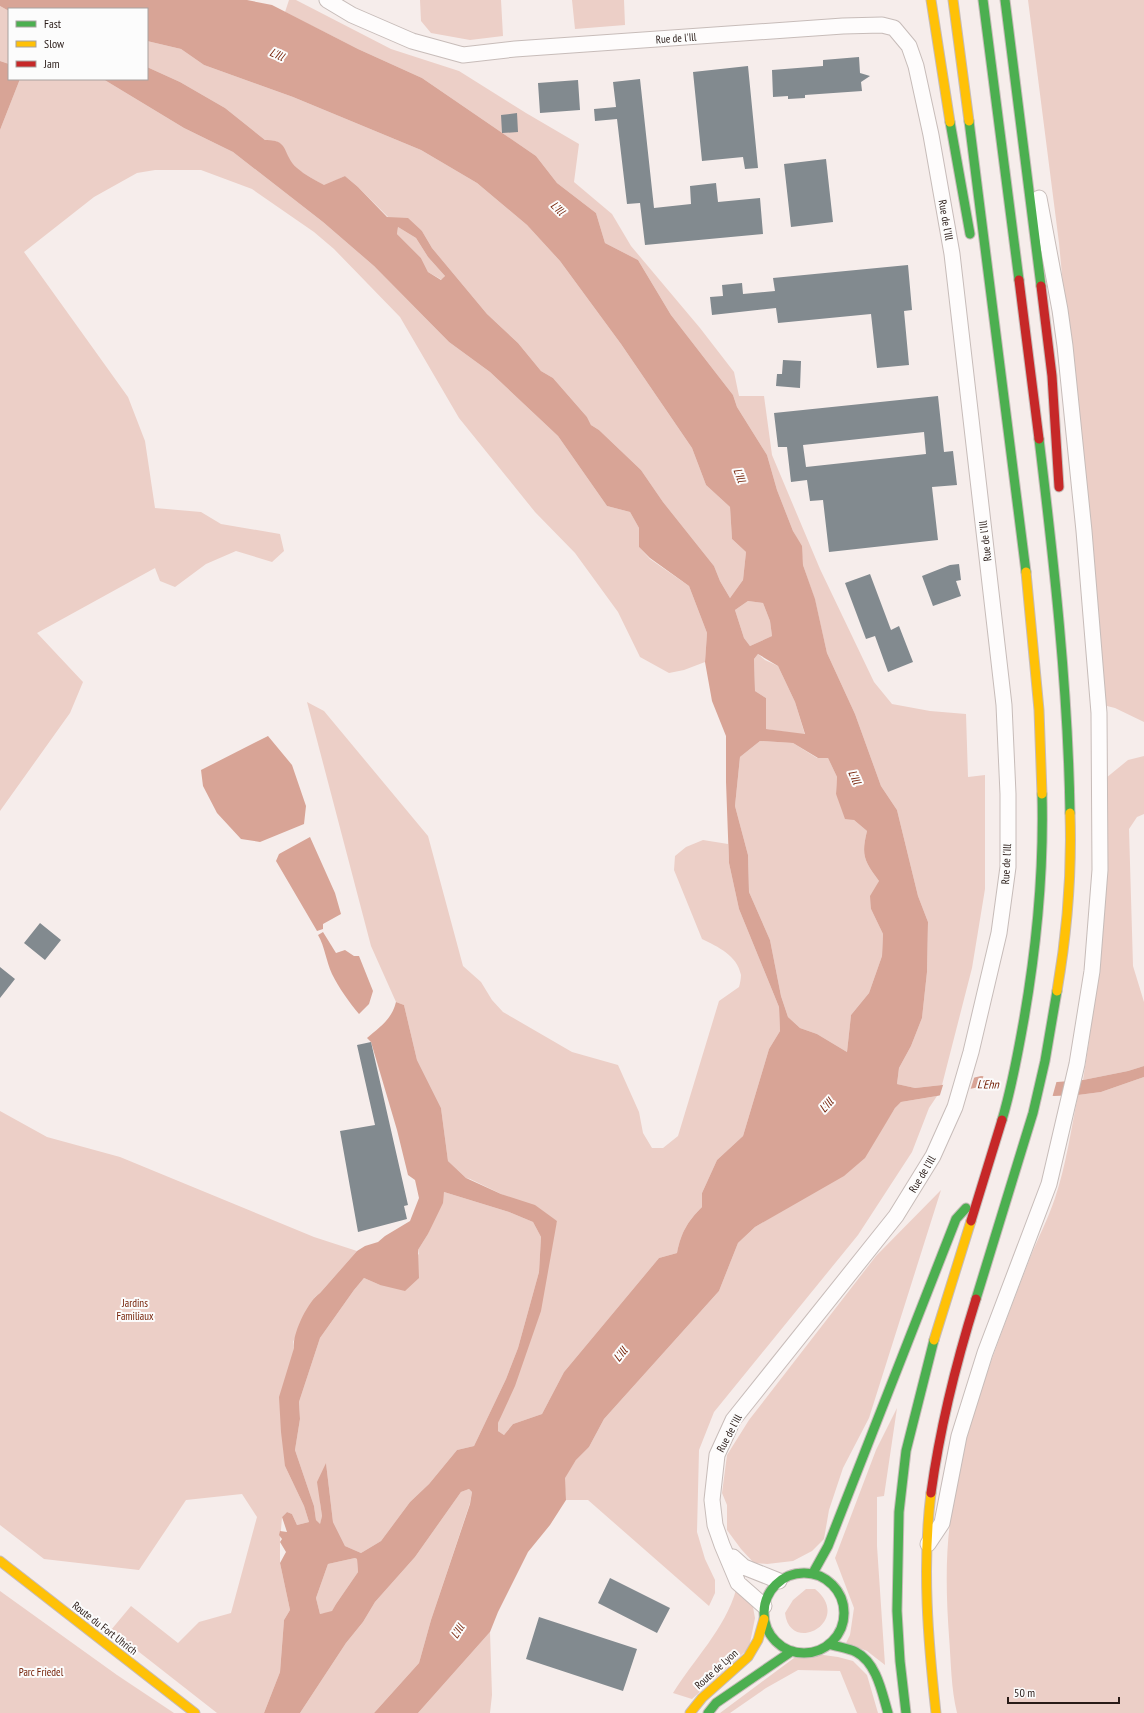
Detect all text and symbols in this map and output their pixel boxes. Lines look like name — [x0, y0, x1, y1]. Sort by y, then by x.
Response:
legend — [8, 8, 148, 80]
text: Fast — [44, 16, 62, 31]
street label: Rue de l'Ill — [655, 30, 697, 46]
text: Slow — [44, 36, 65, 51]
water label: L'Ill — [267, 44, 288, 64]
text: Jam — [43, 56, 60, 71]
water label: L'Ill — [548, 198, 569, 219]
street label: Rue de l'Ill — [936, 199, 957, 242]
water label: L'Ill — [730, 466, 750, 485]
street label: Rue de l'Ill — [976, 519, 994, 562]
water label: L'Ill — [845, 767, 865, 788]
street label: Rue de l'Ill — [998, 843, 1014, 885]
water label: L'Ehn — [977, 1076, 1000, 1092]
water label: L'Ill — [816, 1094, 837, 1115]
street label: Rue de l'Ill — [905, 1153, 939, 1195]
park label: Jardins Familiaux — [116, 1296, 154, 1323]
water label: L'Ill — [610, 1343, 631, 1364]
street label: Rue de l'Ill — [713, 1411, 745, 1454]
street label: Route du Fort Uhrich — [70, 1598, 140, 1658]
water label: L'Ill — [447, 1620, 468, 1641]
street label: Route de Lyon — [692, 1646, 741, 1692]
park label: Parc Friedel — [19, 1665, 64, 1679]
scale bar — [1008, 1679, 1119, 1705]
text: 50 m — [1014, 1685, 1035, 1700]

